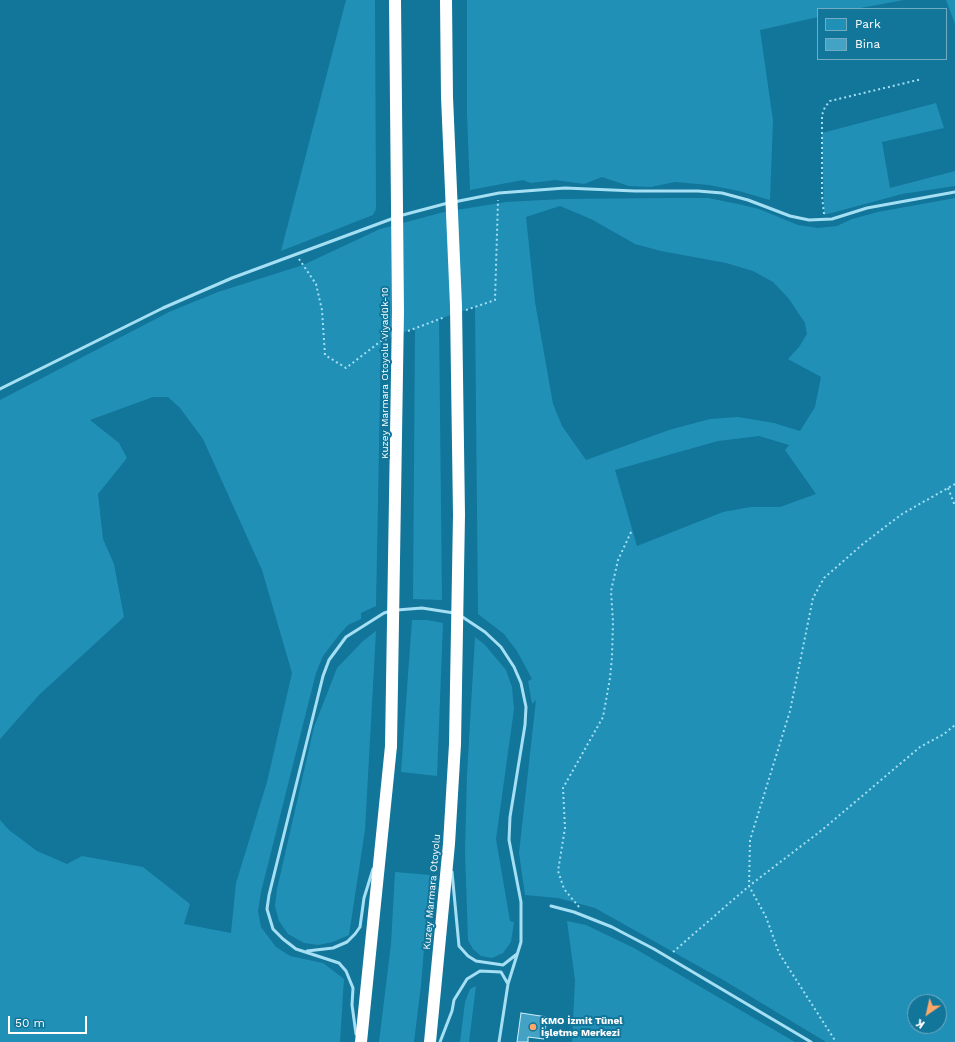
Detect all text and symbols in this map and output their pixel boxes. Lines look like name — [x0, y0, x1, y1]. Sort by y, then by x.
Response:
legend — [817, 8, 947, 60]
text: Park — [855, 17, 881, 31]
text: Bina — [855, 37, 880, 51]
street label: Kuzey Marmara Otoyolu Viyadük-10 — [379, 287, 391, 459]
street label: Kuzey Marmara Otoyolu — [421, 834, 443, 950]
north arrow — [907, 994, 947, 1034]
scale bar — [10, 1008, 89, 1034]
place label: KMO İzmit Tünel İşletme Merkezi — [541, 1015, 622, 1038]
text: 50 m — [15, 1016, 45, 1030]
text: K — [914, 1016, 927, 1031]
marker: KMO İzmit Tünel İşletme Merkezi — [528, 1022, 538, 1032]

